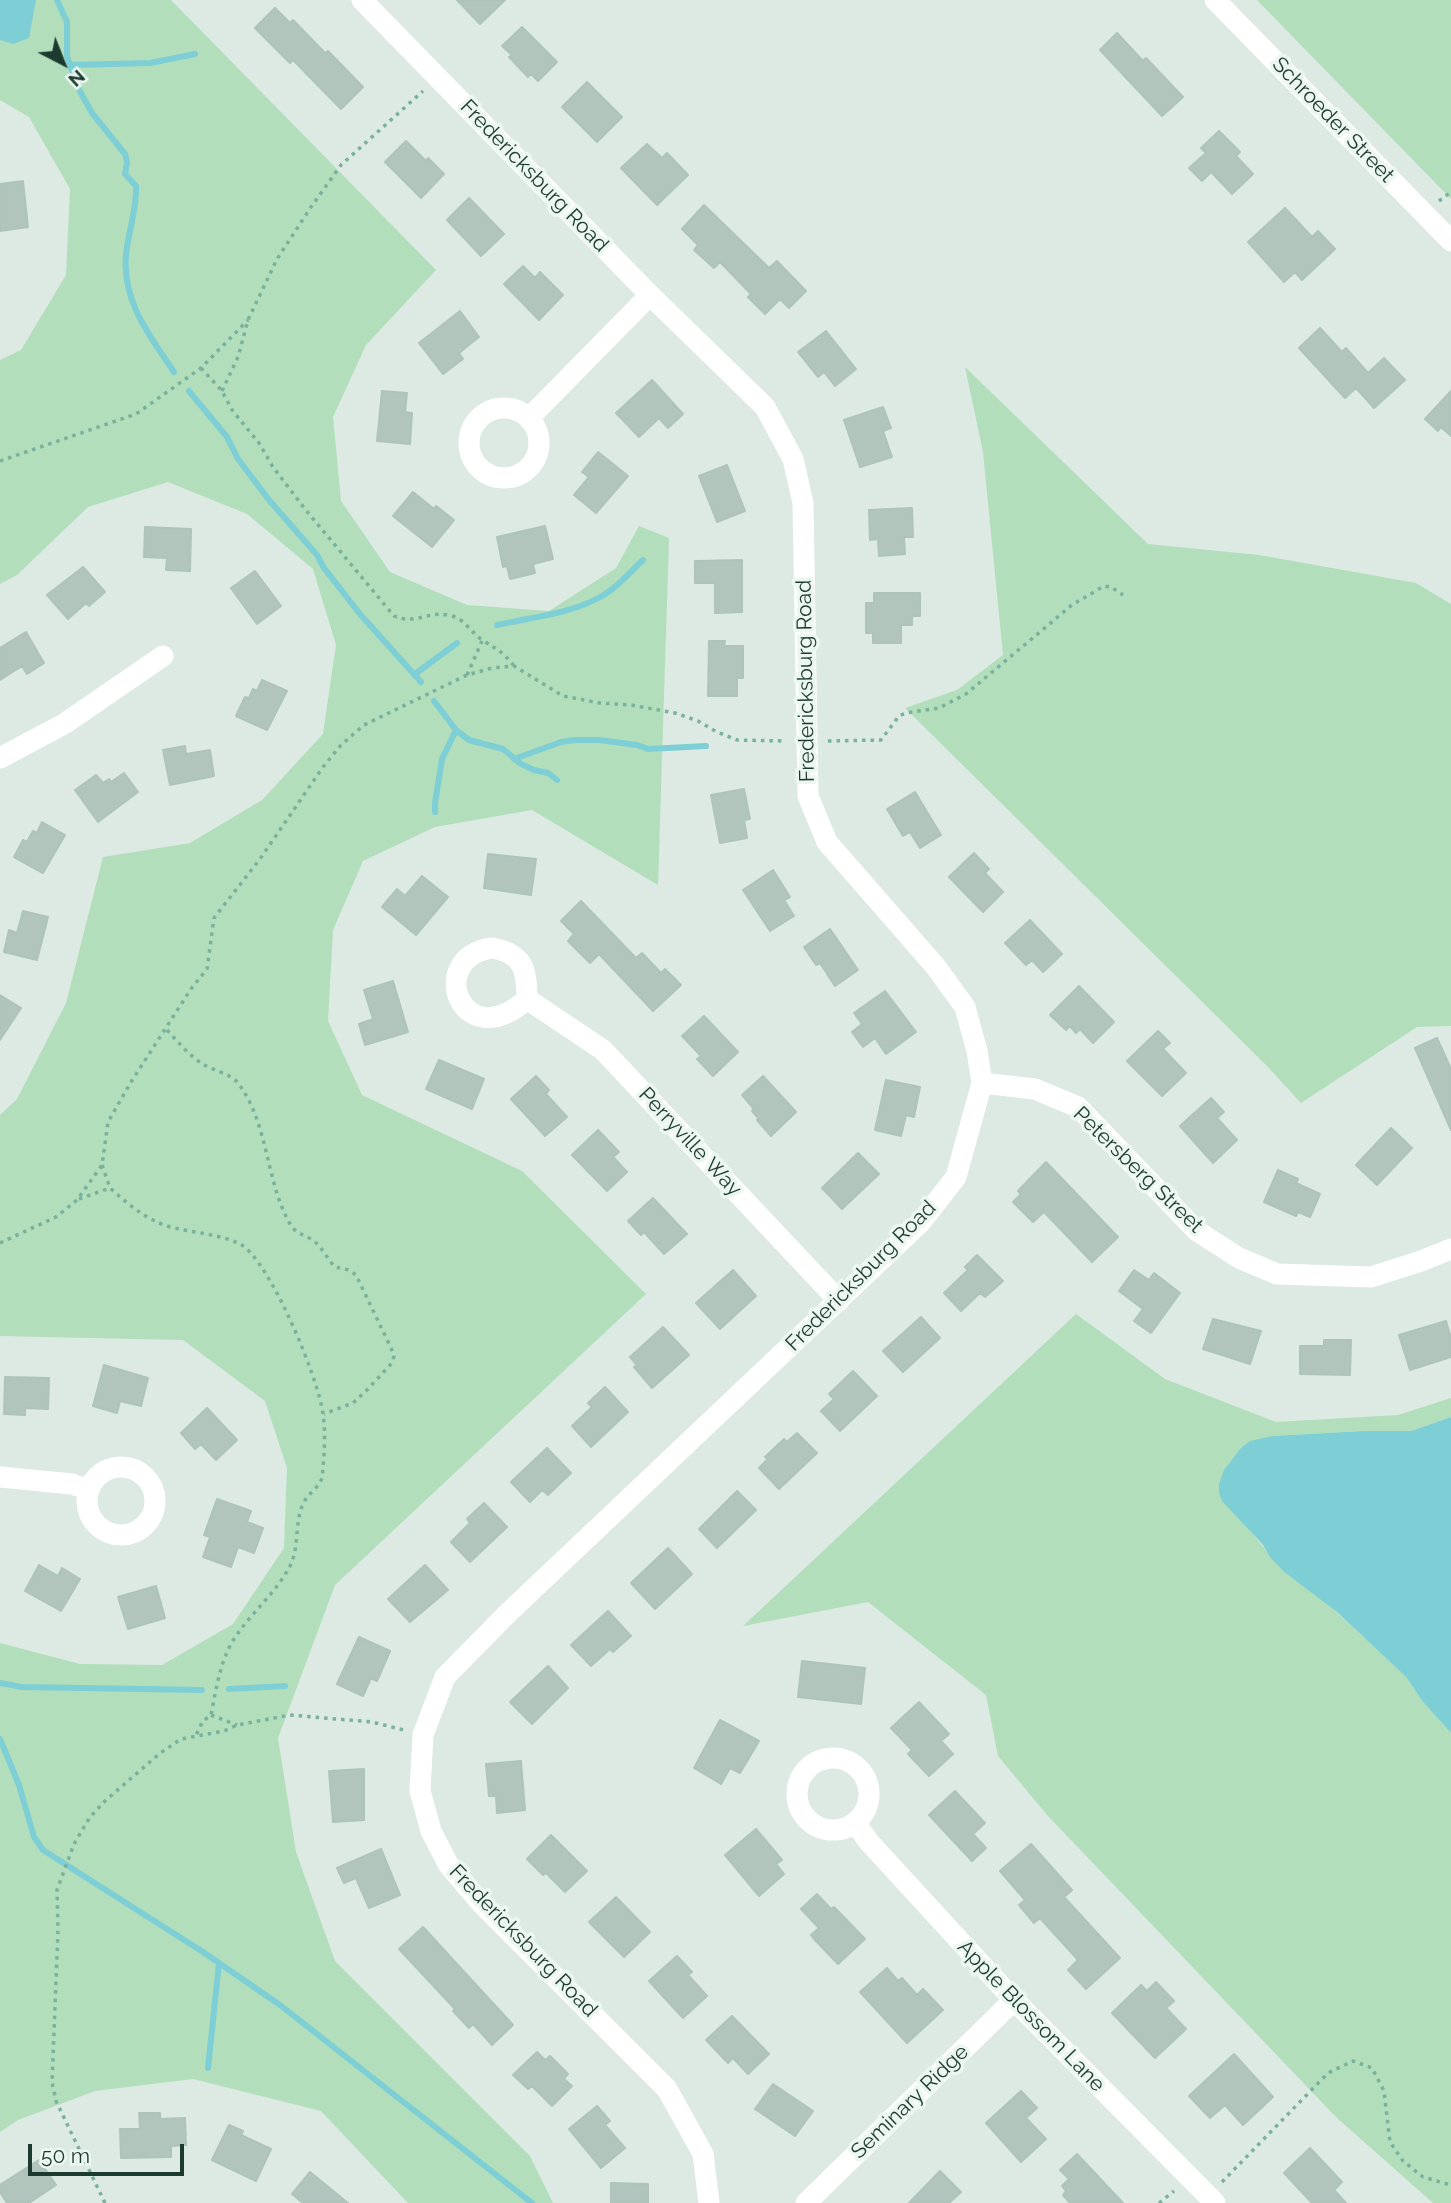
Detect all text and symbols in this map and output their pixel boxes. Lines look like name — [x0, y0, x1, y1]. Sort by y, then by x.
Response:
north arrow — [28, 28, 98, 98]
street label: Schroeder Street — [1267, 52, 1399, 188]
text: N — [64, 66, 90, 92]
street label: Fredericksburg Road — [455, 94, 613, 258]
street label: Fredericksburg Road — [792, 580, 820, 782]
street label: Perryville Way — [633, 1082, 747, 1202]
street label: Petersberg Street — [1068, 1102, 1208, 1238]
street label: Fredericksburg Road — [781, 1196, 941, 1356]
street label: Fredericksburg Road — [444, 1859, 602, 2023]
street label: Apple Blossom Lane — [952, 1935, 1110, 2097]
street label: Seminary Ridge — [846, 2040, 974, 2164]
scale bar — [32, 2130, 187, 2174]
text: 50 m — [41, 2143, 90, 2168]

